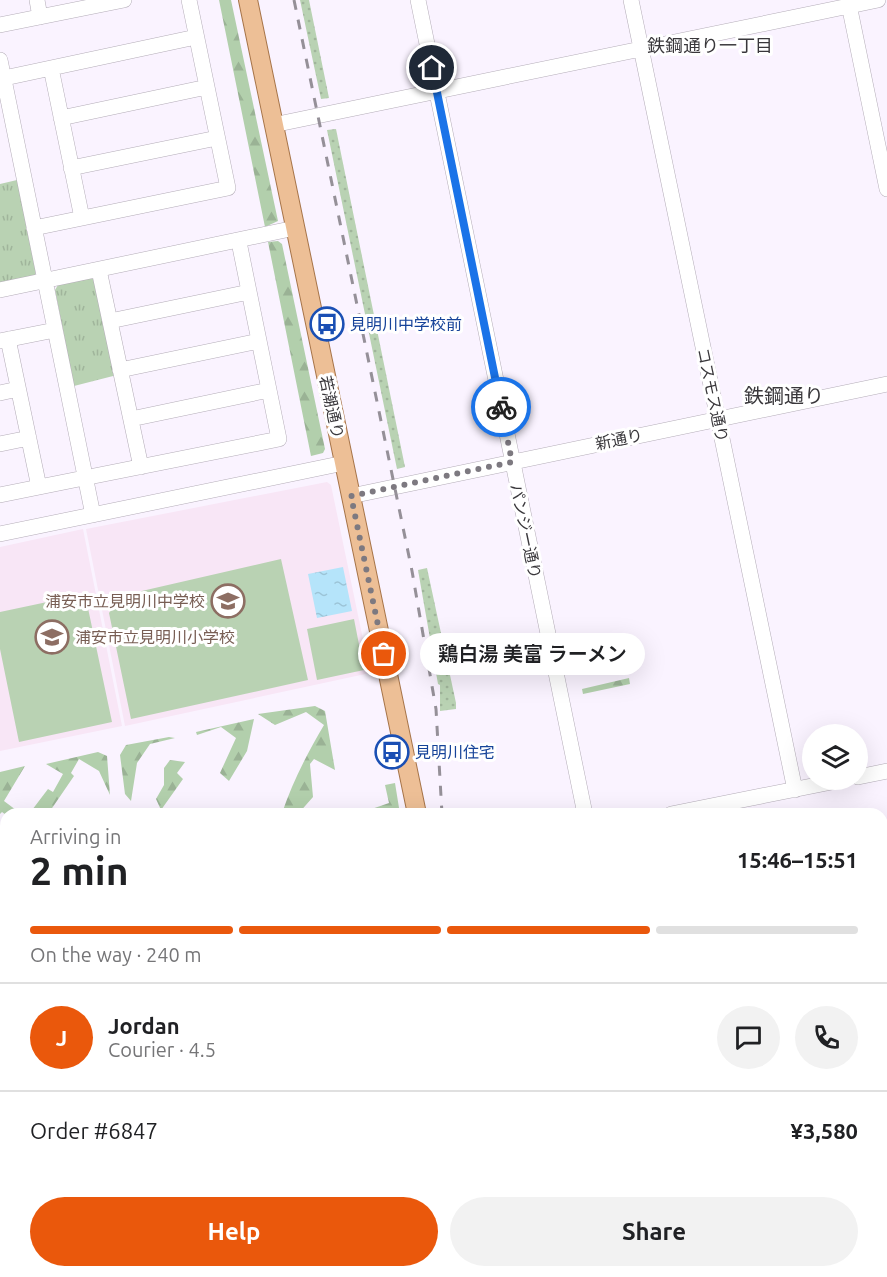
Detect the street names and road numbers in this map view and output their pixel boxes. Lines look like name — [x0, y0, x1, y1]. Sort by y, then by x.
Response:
street label: コスモス通り — [694, 346, 732, 444]
street label: 若潮通り — [317, 374, 347, 440]
street label: 新通り — [594, 425, 644, 453]
street label: パンジー通り — [507, 482, 545, 580]

